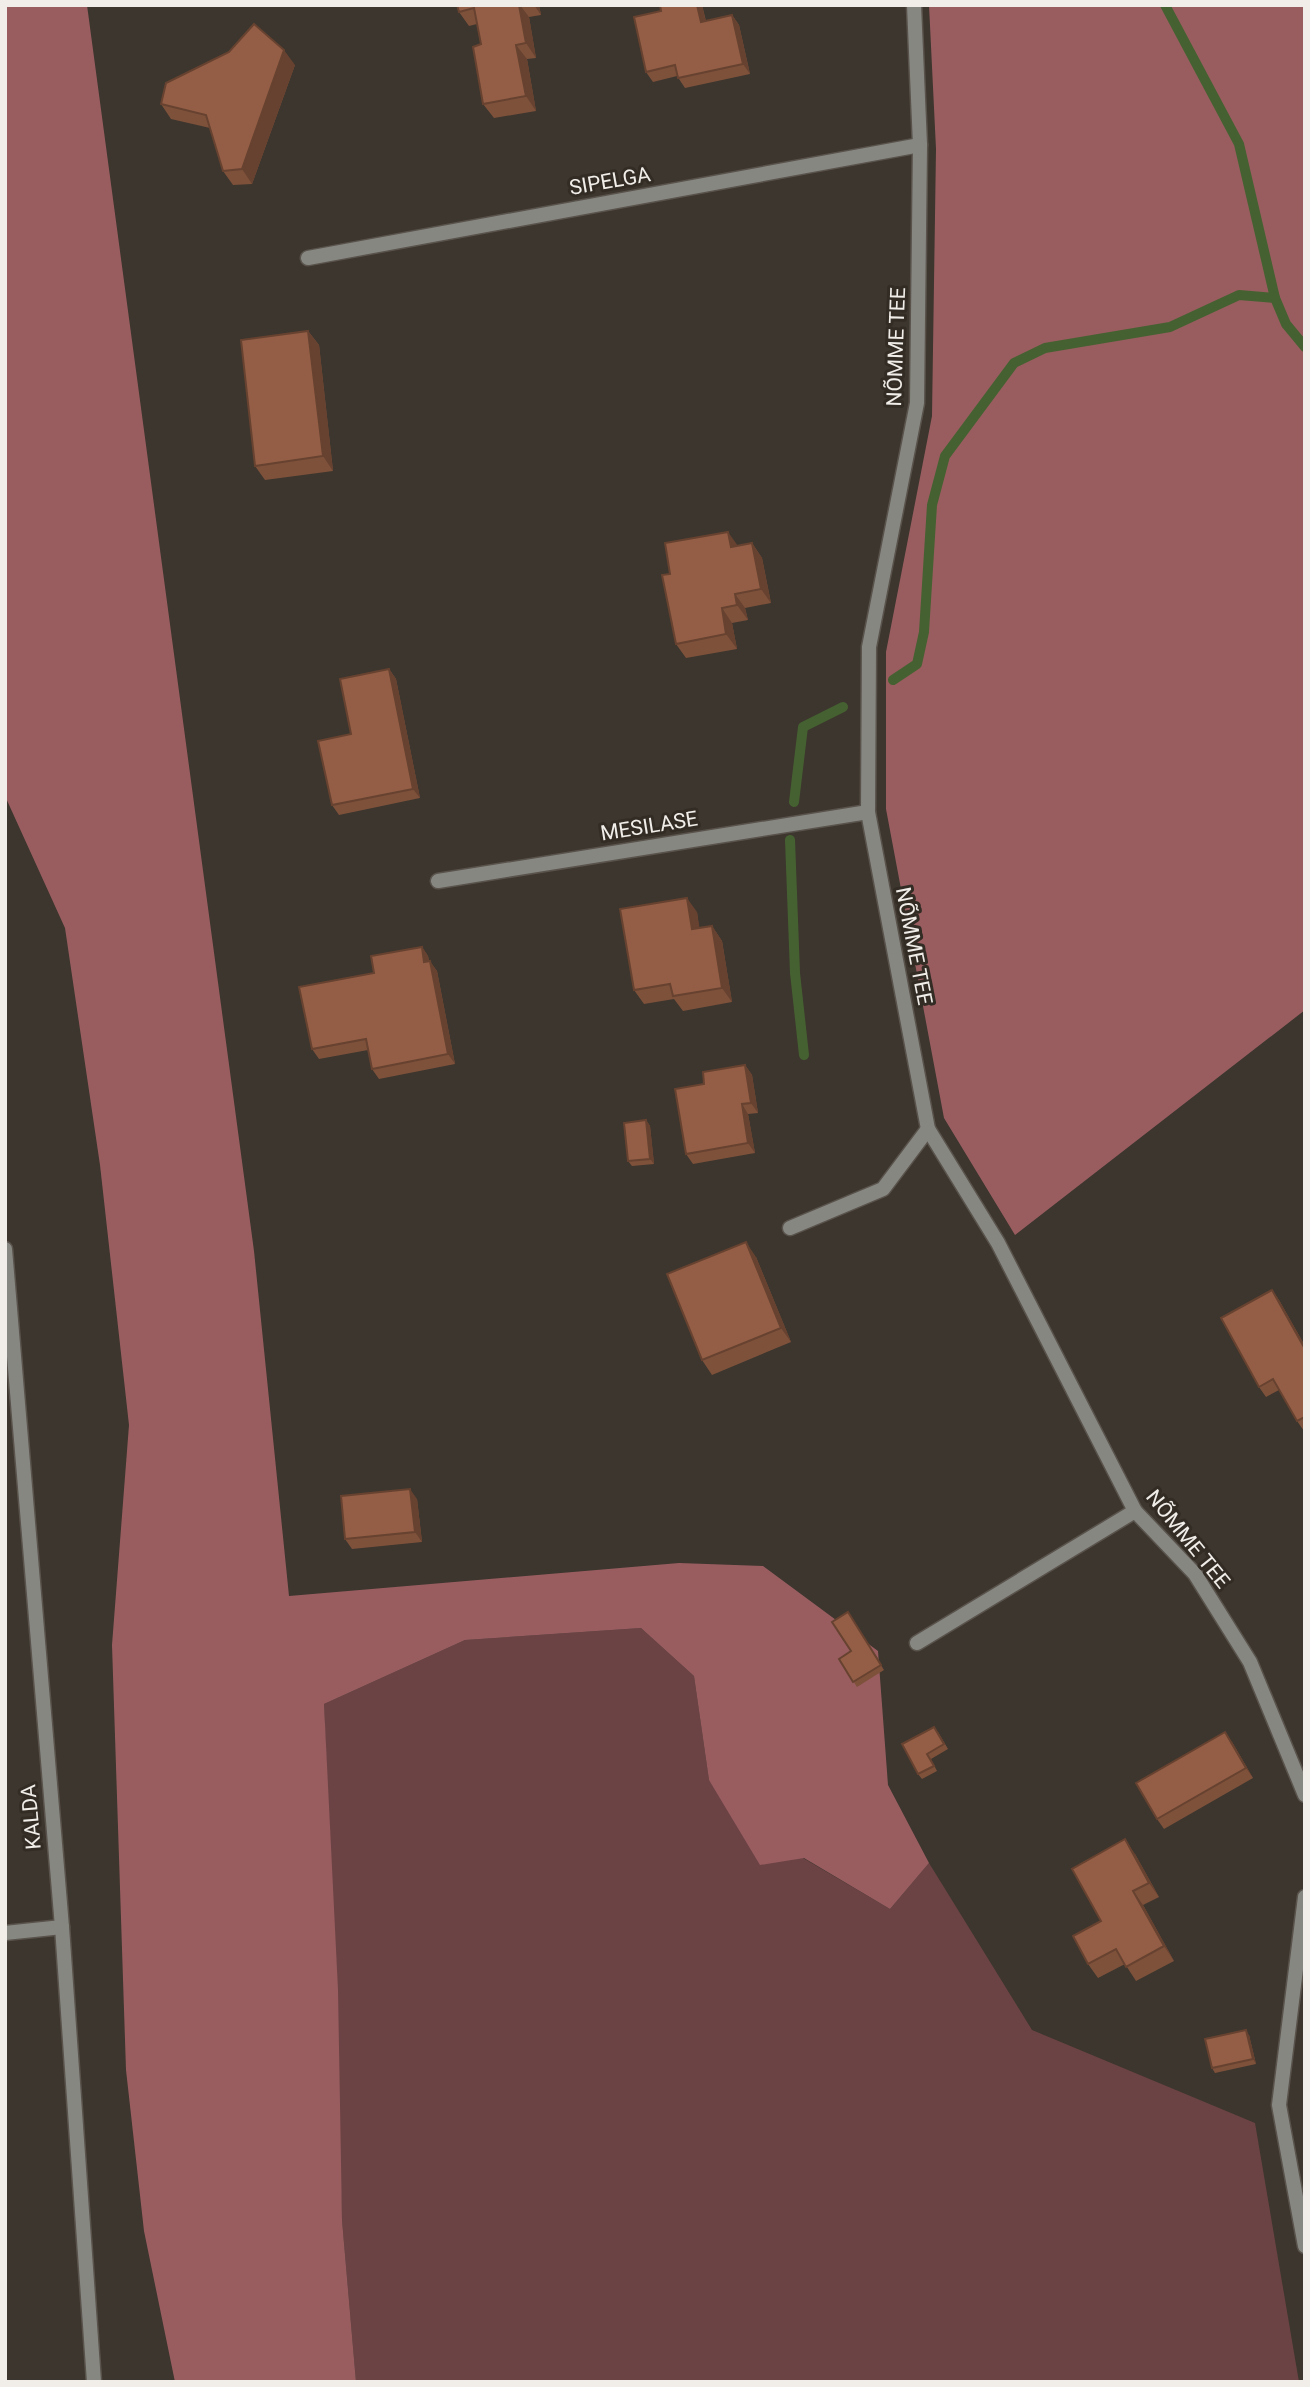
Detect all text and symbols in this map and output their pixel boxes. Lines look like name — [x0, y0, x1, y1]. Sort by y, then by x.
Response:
street label: SIPELGA — [568, 162, 653, 200]
street label: NÕMME TEE — [882, 287, 910, 407]
street label: MESILASE — [599, 806, 699, 846]
street label: NÕMME TEE — [891, 885, 937, 1007]
street label: NÕMME TEE — [1141, 1485, 1235, 1593]
street label: KALDA — [16, 1783, 46, 1851]

